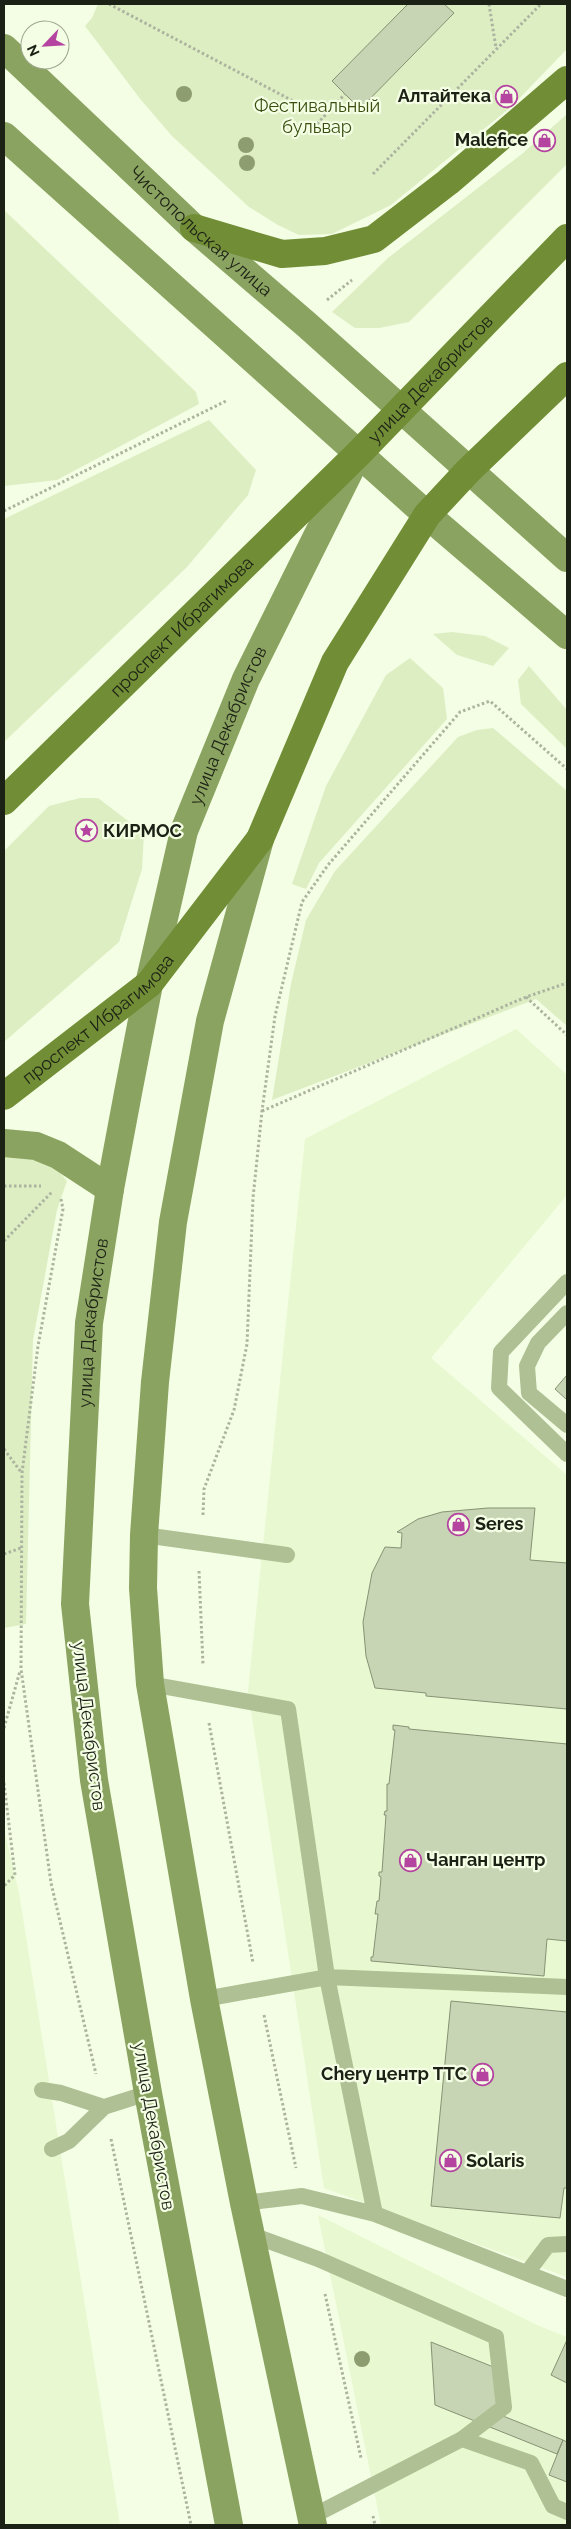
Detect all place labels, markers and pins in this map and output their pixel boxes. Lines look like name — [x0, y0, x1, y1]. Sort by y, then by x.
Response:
shop icon: Алтайтека — [495, 84, 519, 108]
place label: Алтайтека — [398, 85, 491, 106]
shop icon: Malefice — [532, 128, 556, 152]
place label: Malefice — [455, 129, 528, 150]
place icon: КИРМОС — [75, 819, 99, 843]
place label: КИРМОС — [103, 820, 182, 841]
shop icon: Seres — [447, 1512, 471, 1536]
place label: Seres — [475, 1513, 523, 1534]
shop icon: Чанган центр — [398, 1848, 422, 1872]
place label: Чанган центр — [426, 1849, 546, 1870]
shop icon: Chery центр ТТС — [471, 2062, 495, 2086]
place label: Chery центр ТТС — [321, 2063, 467, 2084]
shop icon: Solaris — [438, 2149, 462, 2173]
place label: Solaris — [466, 2150, 525, 2171]

